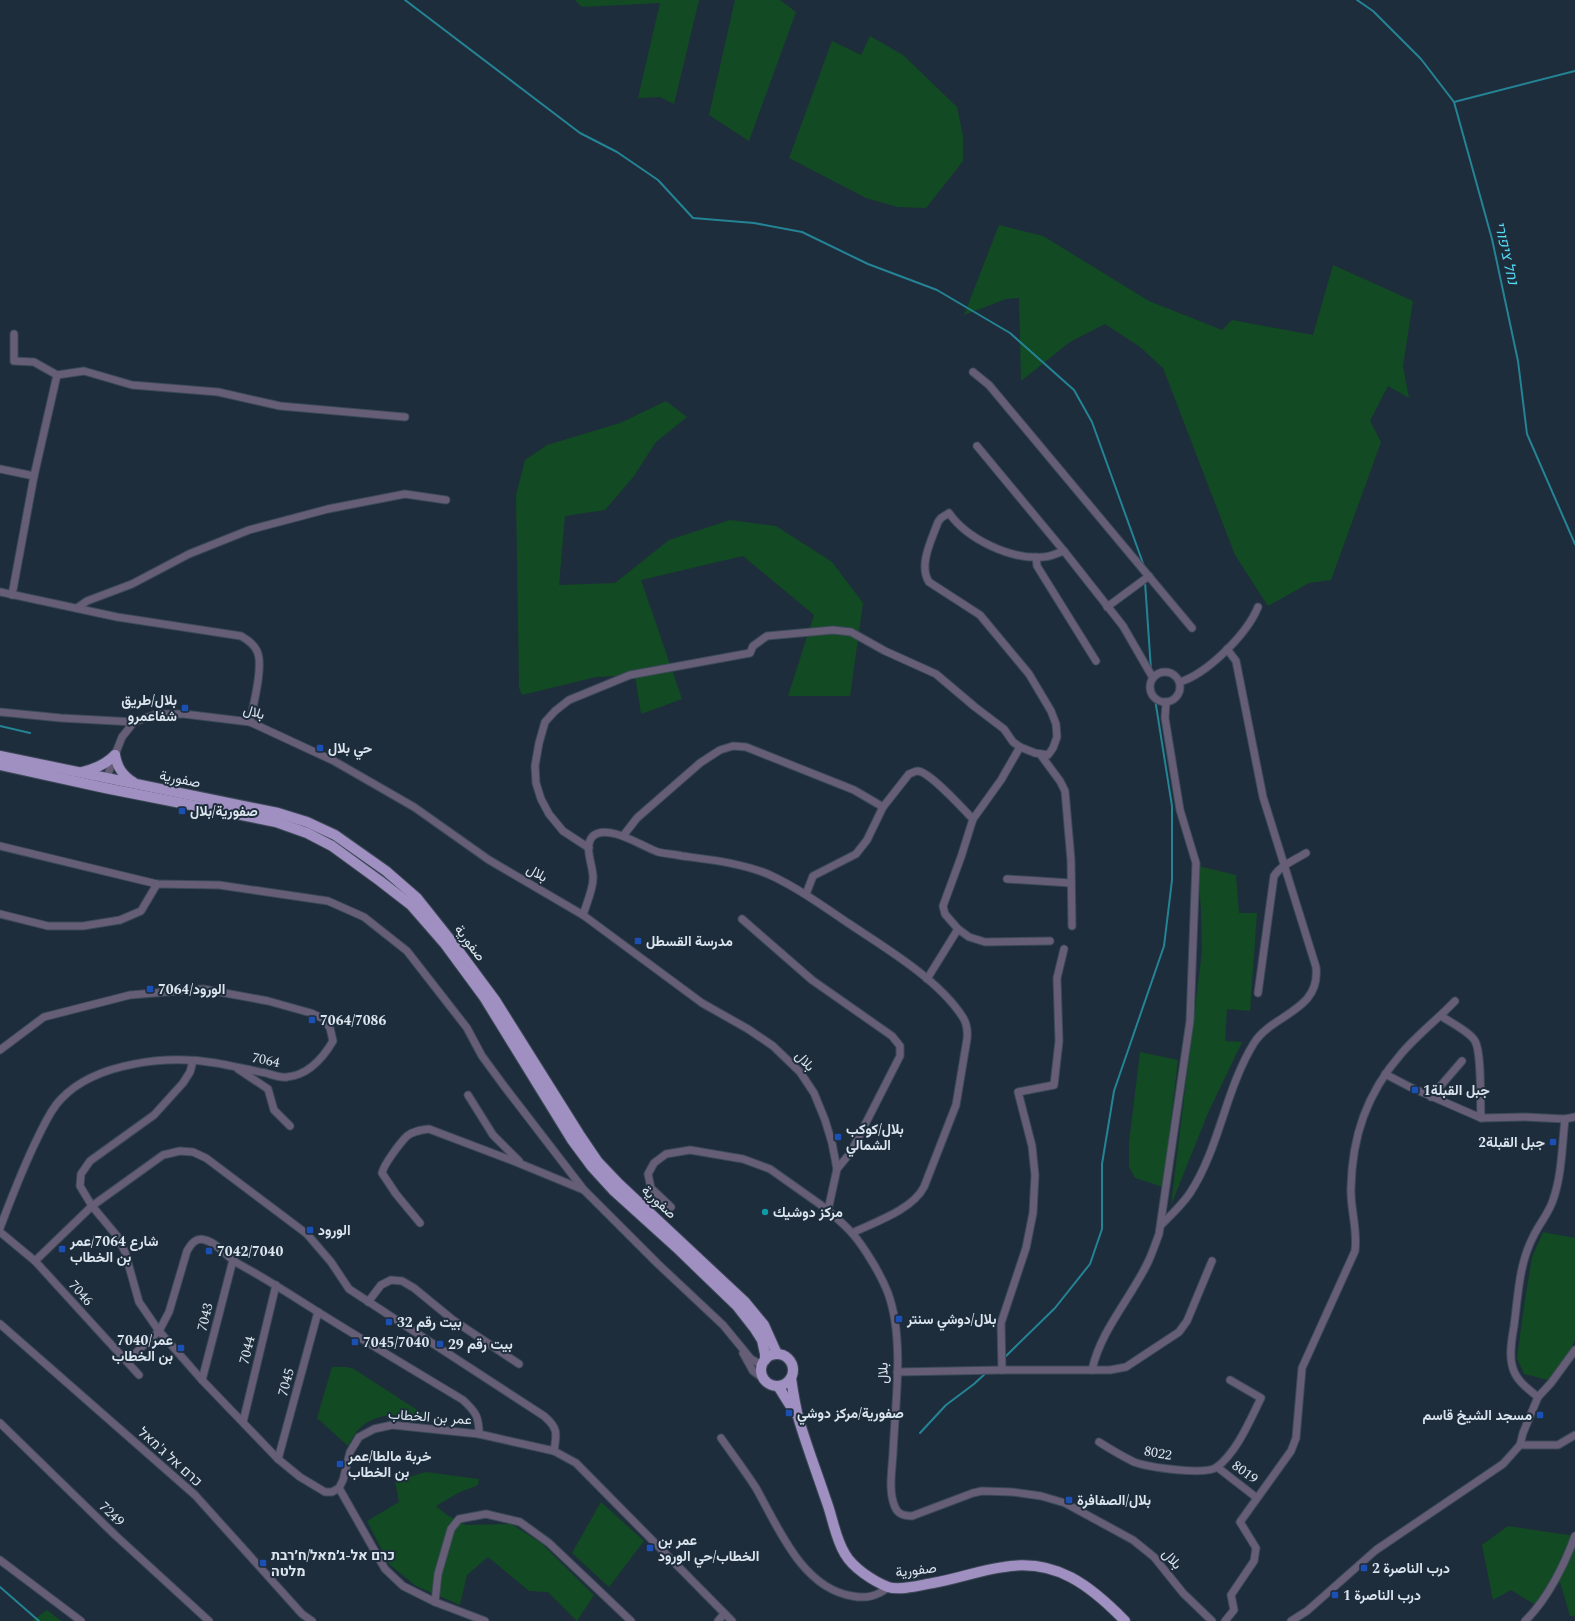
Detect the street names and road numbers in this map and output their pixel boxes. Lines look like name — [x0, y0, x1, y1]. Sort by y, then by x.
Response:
street label: بلال — [241, 699, 267, 725]
street label: صفورية — [158, 765, 203, 793]
street label: بلال — [522, 859, 552, 887]
street label: صفورية — [449, 920, 491, 966]
street label: بلال — [790, 1046, 820, 1076]
street label: 7064 — [250, 1047, 282, 1073]
street label: صفورية — [637, 1180, 681, 1224]
street label: 7046 — [64, 1276, 98, 1310]
street label: 7043 — [191, 1301, 219, 1333]
street label: 7044 — [233, 1334, 261, 1366]
street label: بلال — [872, 1362, 894, 1384]
street label: 7045 — [272, 1366, 300, 1398]
street label: عمر بن الخطاب — [387, 1404, 473, 1430]
street label: כרם אל ג'מאל — [133, 1422, 207, 1492]
street label: 8022 — [1142, 1440, 1174, 1466]
street label: 8019 — [1228, 1455, 1262, 1489]
street label: 7249 — [95, 1497, 129, 1531]
street label: بلال — [1157, 1544, 1187, 1574]
street label: صفورية — [894, 1557, 938, 1583]

